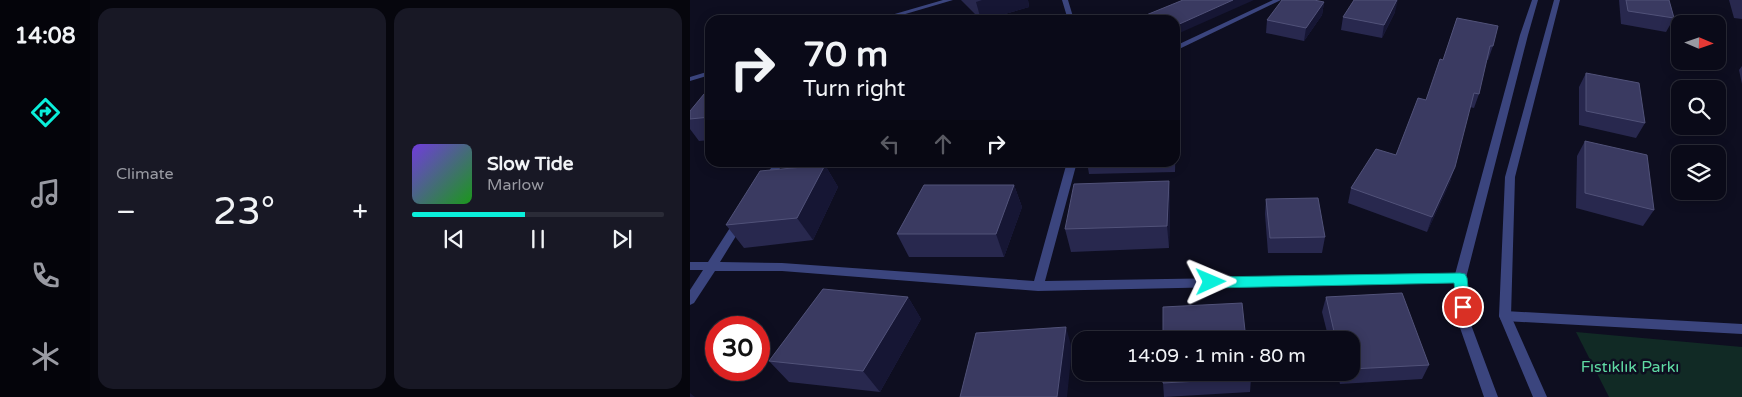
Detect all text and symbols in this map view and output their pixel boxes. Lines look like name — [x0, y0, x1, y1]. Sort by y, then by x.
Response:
north arrow — [1671, 15, 1726, 70]
map controls — [1671, 15, 1726, 200]
text: 14:08 — [15, 23, 75, 49]
text: 70 m — [803, 34, 888, 76]
icon: right — [720, 35, 785, 100]
text: Turn right — [803, 76, 905, 102]
button: search — [1671, 80, 1726, 135]
icon: directions — [28, 95, 63, 130]
icon: left — [876, 130, 904, 158]
icon: ahead — [929, 130, 957, 158]
icon: right — [982, 130, 1010, 158]
button: layers — [1671, 145, 1726, 200]
text: Slow Tide — [487, 153, 574, 175]
text: Climate — [116, 164, 174, 184]
text: Marlow — [487, 175, 544, 195]
icon: music — [28, 176, 63, 211]
text: 23° — [213, 189, 275, 235]
text: − — [116, 195, 136, 229]
text: + — [352, 195, 368, 229]
icon: previous — [440, 225, 468, 253]
icon: pause — [524, 225, 552, 253]
icon: next — [608, 225, 636, 253]
position arrow — [1184, 255, 1236, 307]
icon: phone — [28, 258, 63, 293]
pin — [1442, 286, 1484, 328]
icon: arrive — [1449, 293, 1477, 321]
speed limit sign: 30 — [705, 316, 770, 381]
icon: climate — [28, 339, 63, 374]
text: 14:09 · 1 min · 80 m — [1126, 345, 1306, 367]
park label: Fıstıklık Parkı — [1581, 357, 1679, 377]

